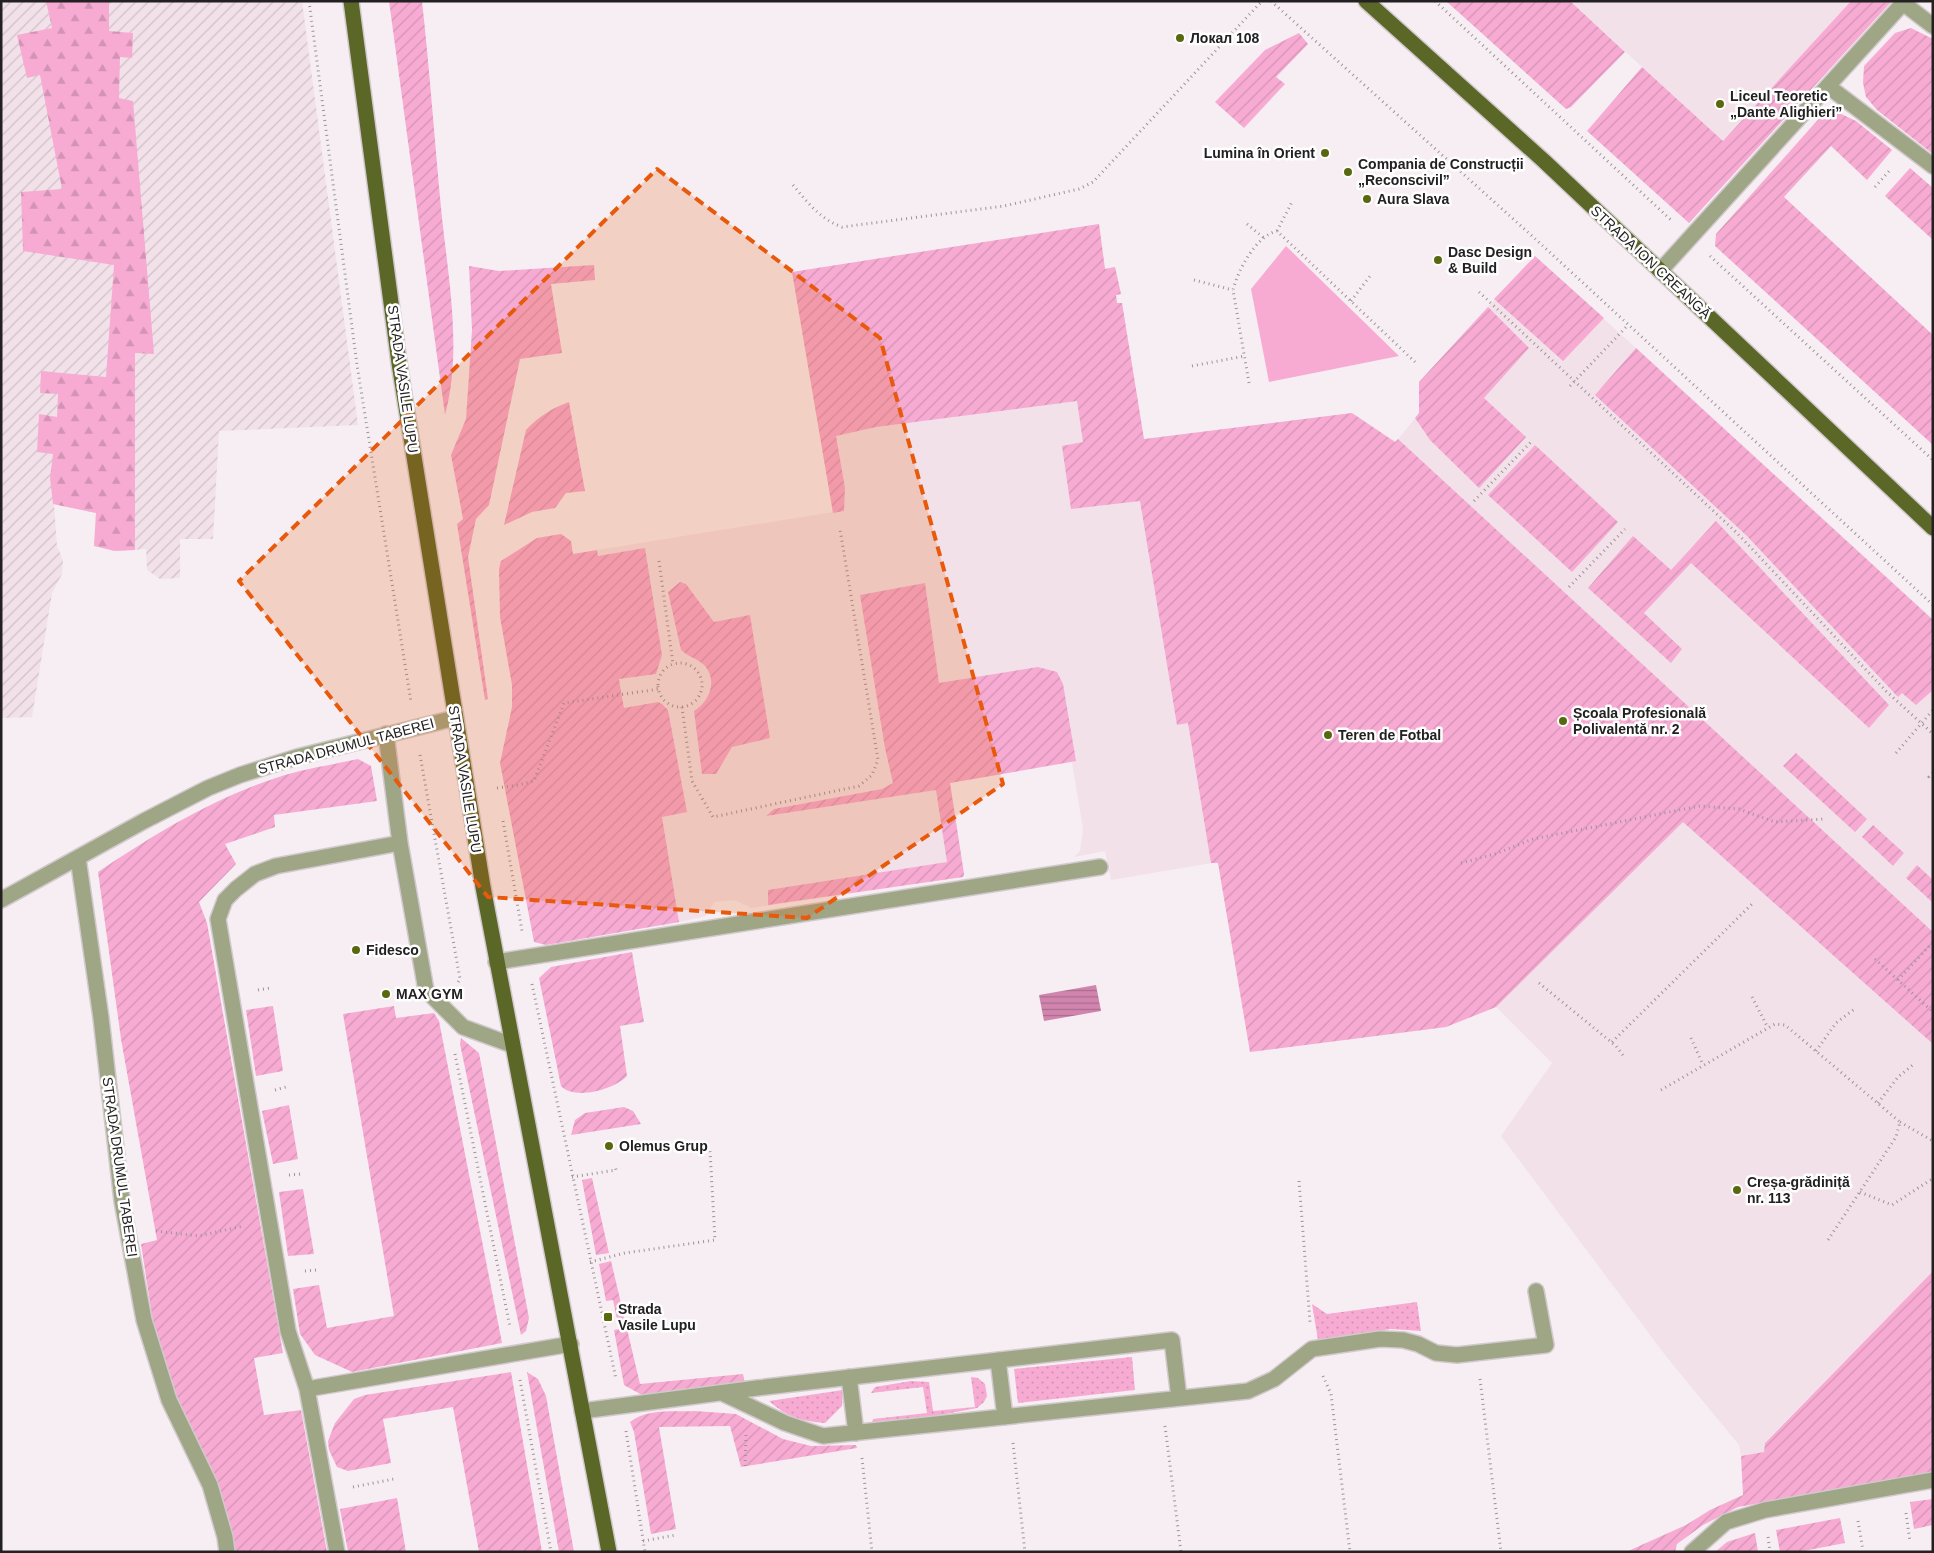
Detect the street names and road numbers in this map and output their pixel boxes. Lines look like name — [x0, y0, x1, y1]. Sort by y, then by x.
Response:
street label: STRADA ION CREANGĂ — [1588, 202, 1715, 322]
street label: STRADA VASILE LUPU — [385, 304, 421, 454]
street label: STRADA VASILE LUPU — [445, 704, 485, 854]
street label: STRADA DRUMUL TABEREI — [256, 715, 436, 777]
street label: STRADA DRUMUL TABEREI — [99, 1076, 141, 1258]

